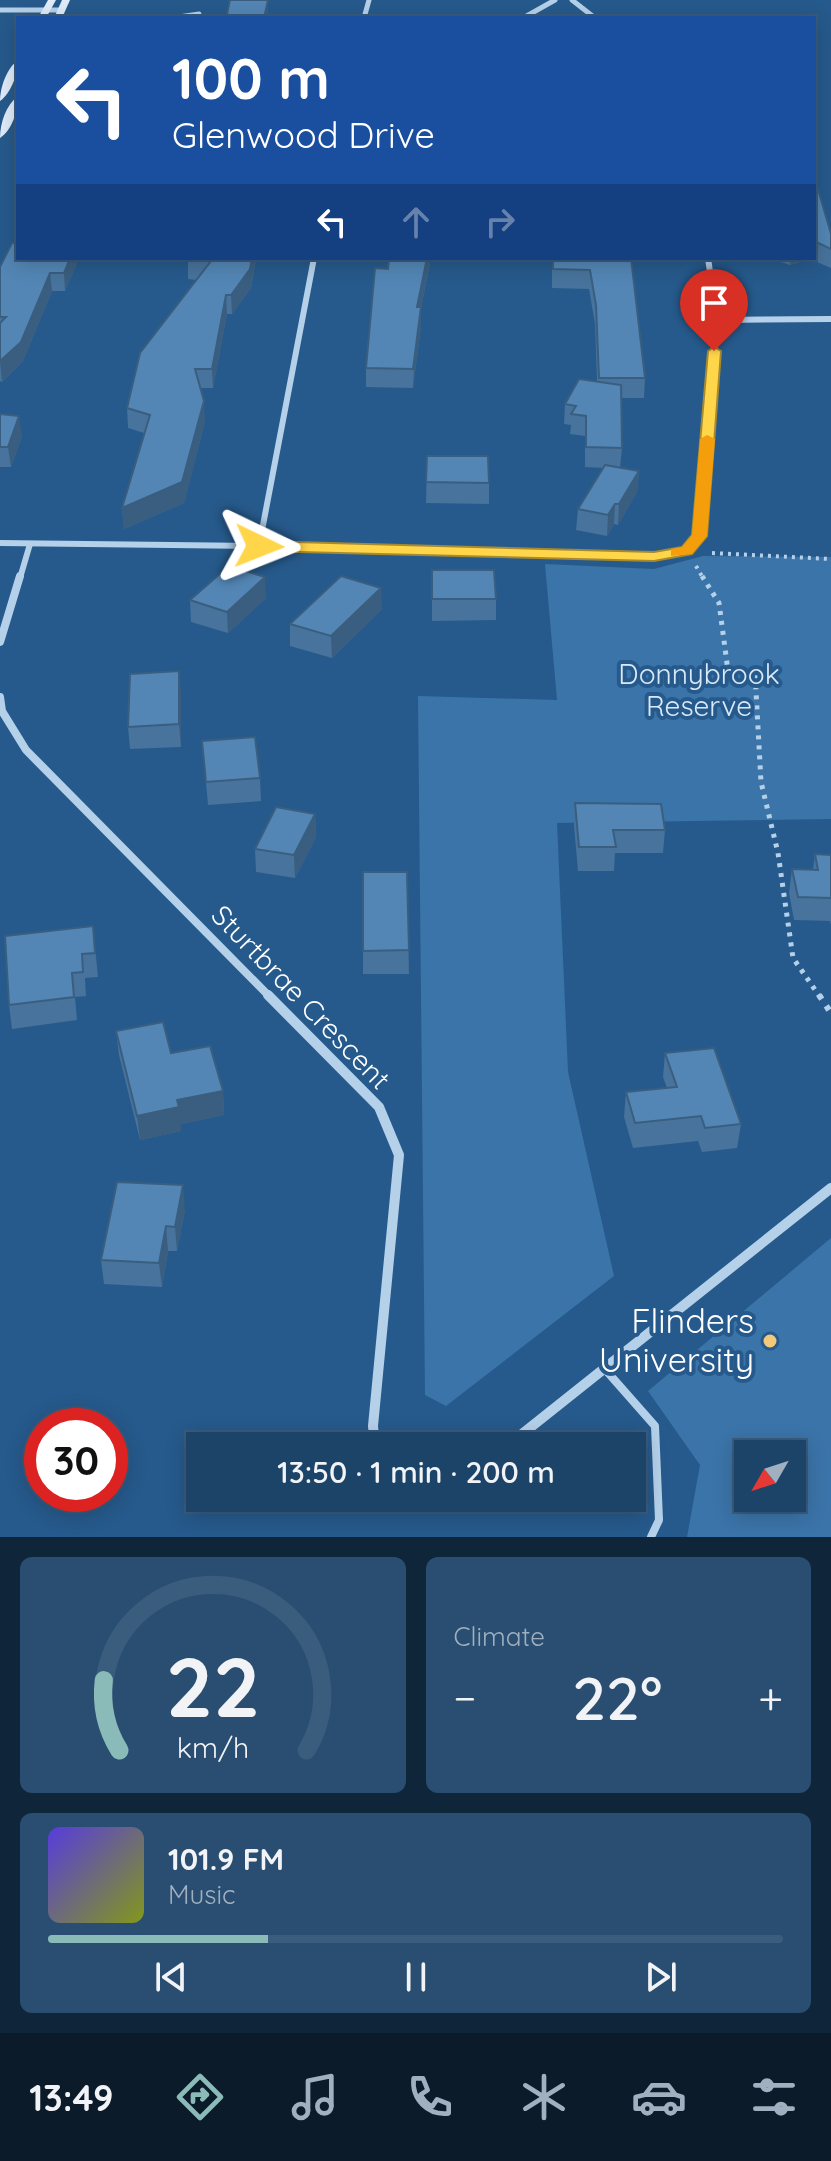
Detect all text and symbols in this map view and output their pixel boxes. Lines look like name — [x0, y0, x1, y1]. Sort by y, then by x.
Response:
text: 100 m — [172, 43, 330, 113]
icon: left — [40, 48, 144, 152]
text: Glenwood Drive — [172, 112, 435, 157]
icon: left — [310, 200, 354, 244]
icon: ahead — [394, 200, 438, 244]
icon: right — [478, 200, 522, 244]
pin — [680, 269, 748, 351]
icon: arrive — [692, 281, 736, 325]
position arrow — [217, 504, 301, 588]
park label: Donnybrook Reserve — [618, 656, 780, 723]
street label: Sturtbrae Crescent — [204, 897, 398, 1096]
place label: Flinders University — [599, 1299, 754, 1381]
marker: Flinders University — [761, 1332, 779, 1350]
speed limit sign: 30 — [24, 1408, 128, 1512]
north arrow — [734, 1440, 806, 1512]
map controls — [734, 1440, 806, 1512]
text: 13:50 · 1 min · 200 m — [277, 1453, 555, 1491]
text: Climate — [454, 1620, 545, 1653]
text: 22 — [165, 1634, 260, 1738]
text: 22° — [572, 1660, 662, 1735]
text: − — [454, 1670, 476, 1725]
text: + — [758, 1670, 783, 1725]
text: km/h — [176, 1729, 249, 1765]
text: 101.9 FM — [168, 1840, 284, 1878]
text: Music — [168, 1878, 236, 1911]
icon: previous — [149, 1955, 193, 1999]
icon: pause — [394, 1955, 438, 1999]
icon: next — [639, 1955, 683, 1999]
icon: directions — [172, 2069, 228, 2125]
icon: music — [287, 2069, 343, 2125]
icon: phone — [402, 2069, 458, 2125]
icon: climate — [516, 2069, 572, 2125]
icon: car — [631, 2069, 687, 2125]
icon: filters — [746, 2069, 802, 2125]
text: 13:49 — [29, 2075, 113, 2120]

